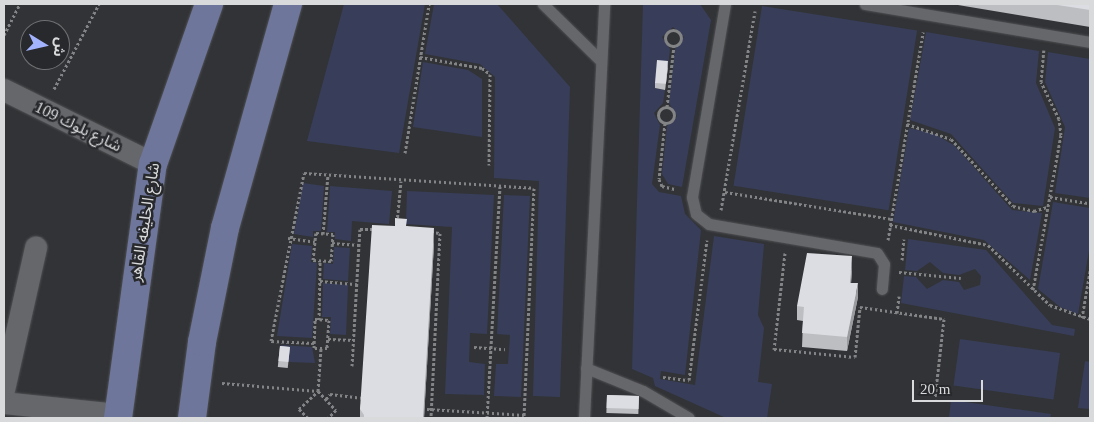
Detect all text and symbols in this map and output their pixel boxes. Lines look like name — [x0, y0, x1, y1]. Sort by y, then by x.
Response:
north arrow — [20, 20, 70, 70]
text: ش — [50, 37, 68, 58]
street label: شارع بلوك 109 — [32, 98, 124, 156]
street label: شارع الخليفه القاهر — [126, 161, 164, 283]
scale bar — [914, 370, 985, 402]
text: 20 m — [920, 381, 950, 397]

